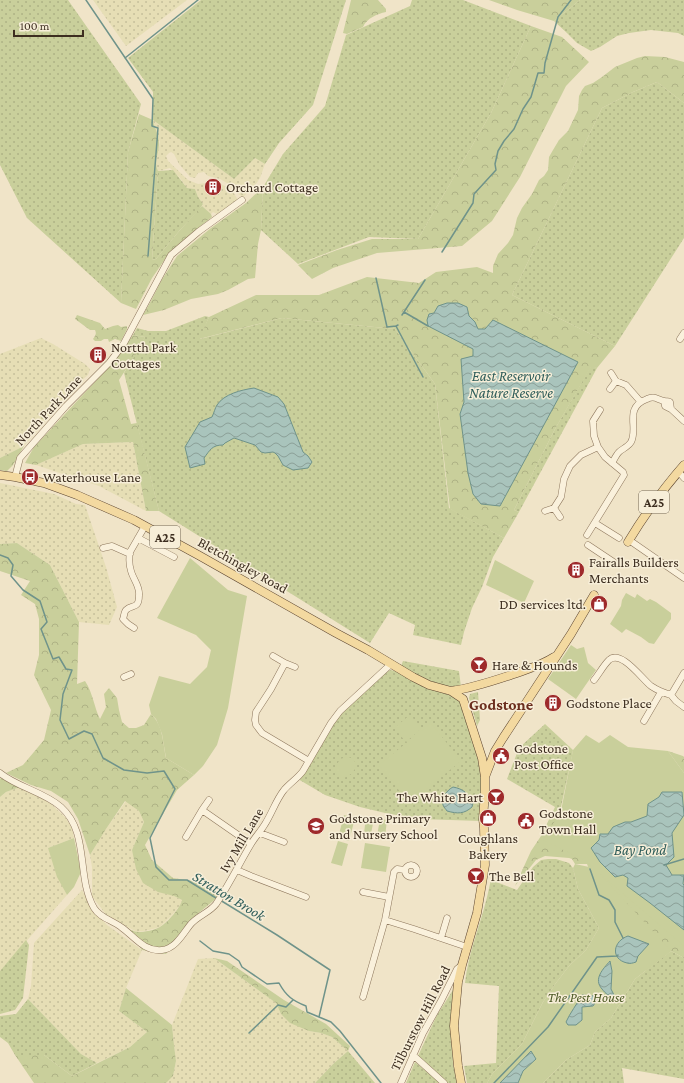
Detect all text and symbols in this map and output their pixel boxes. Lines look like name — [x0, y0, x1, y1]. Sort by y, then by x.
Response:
scale bar — [14, 12, 83, 38]
text: 100 m — [20, 19, 50, 33]
building icon: Orchard Cottage — [203, 177, 223, 197]
place label: Orchard Cottage — [226, 179, 318, 195]
place label: Nortth Park Cottages — [111, 339, 177, 371]
building icon: Nortth Park Cottages — [88, 345, 108, 365]
water label: East Reservoir Nature Reserve — [469, 368, 553, 401]
street label: North Park Lane — [11, 371, 85, 449]
bus stop icon: Waterhouse Lane — [20, 467, 40, 487]
place label: Waterhouse Lane — [43, 469, 141, 485]
road number: A25 — [639, 491, 669, 513]
road number: A25 — [150, 526, 180, 548]
street label: Bletchingley Road — [195, 534, 291, 597]
place label: Fairalls Builders Merchants — [589, 554, 679, 586]
building icon: Fairalls Builders Merchants — [566, 560, 586, 580]
shop icon: DD services ltd. — [589, 594, 609, 614]
place label: DD services ltd. — [499, 596, 586, 612]
bar icon: Hare & Hounds — [469, 655, 489, 675]
place label: Hare & Hounds — [492, 657, 577, 673]
building icon: Godstone Place — [543, 693, 563, 713]
place label: Godstone Place — [566, 695, 652, 711]
district label: Godstone — [469, 696, 534, 713]
place label: Godstone Post Office — [514, 740, 573, 772]
public building icon: Godstone Post Office — [491, 746, 511, 766]
bar icon: The White Hart — [486, 787, 506, 807]
place label: The White Hart — [396, 789, 483, 805]
street label: Ivy Mill Lane — [216, 805, 266, 875]
place label: Godstone Town Hall — [539, 805, 597, 837]
shop icon: Coughlans Bakery — [478, 808, 498, 828]
place label: Godstone Primary and Nursery School — [329, 810, 438, 842]
public building icon: Godstone Town Hall — [516, 811, 536, 831]
school or university icon: Godstone Primary and Nursery School — [306, 816, 326, 836]
place label: Coughlans Bakery — [458, 830, 518, 862]
water label: Bay Pond — [614, 842, 667, 859]
bar icon: The Bell — [466, 866, 486, 886]
water label: Stratton Brook — [190, 868, 269, 925]
place label: The Bell — [489, 868, 534, 884]
street label: Tilburstow Hill Road — [387, 962, 454, 1073]
park label: The Pest House — [547, 989, 625, 1005]

